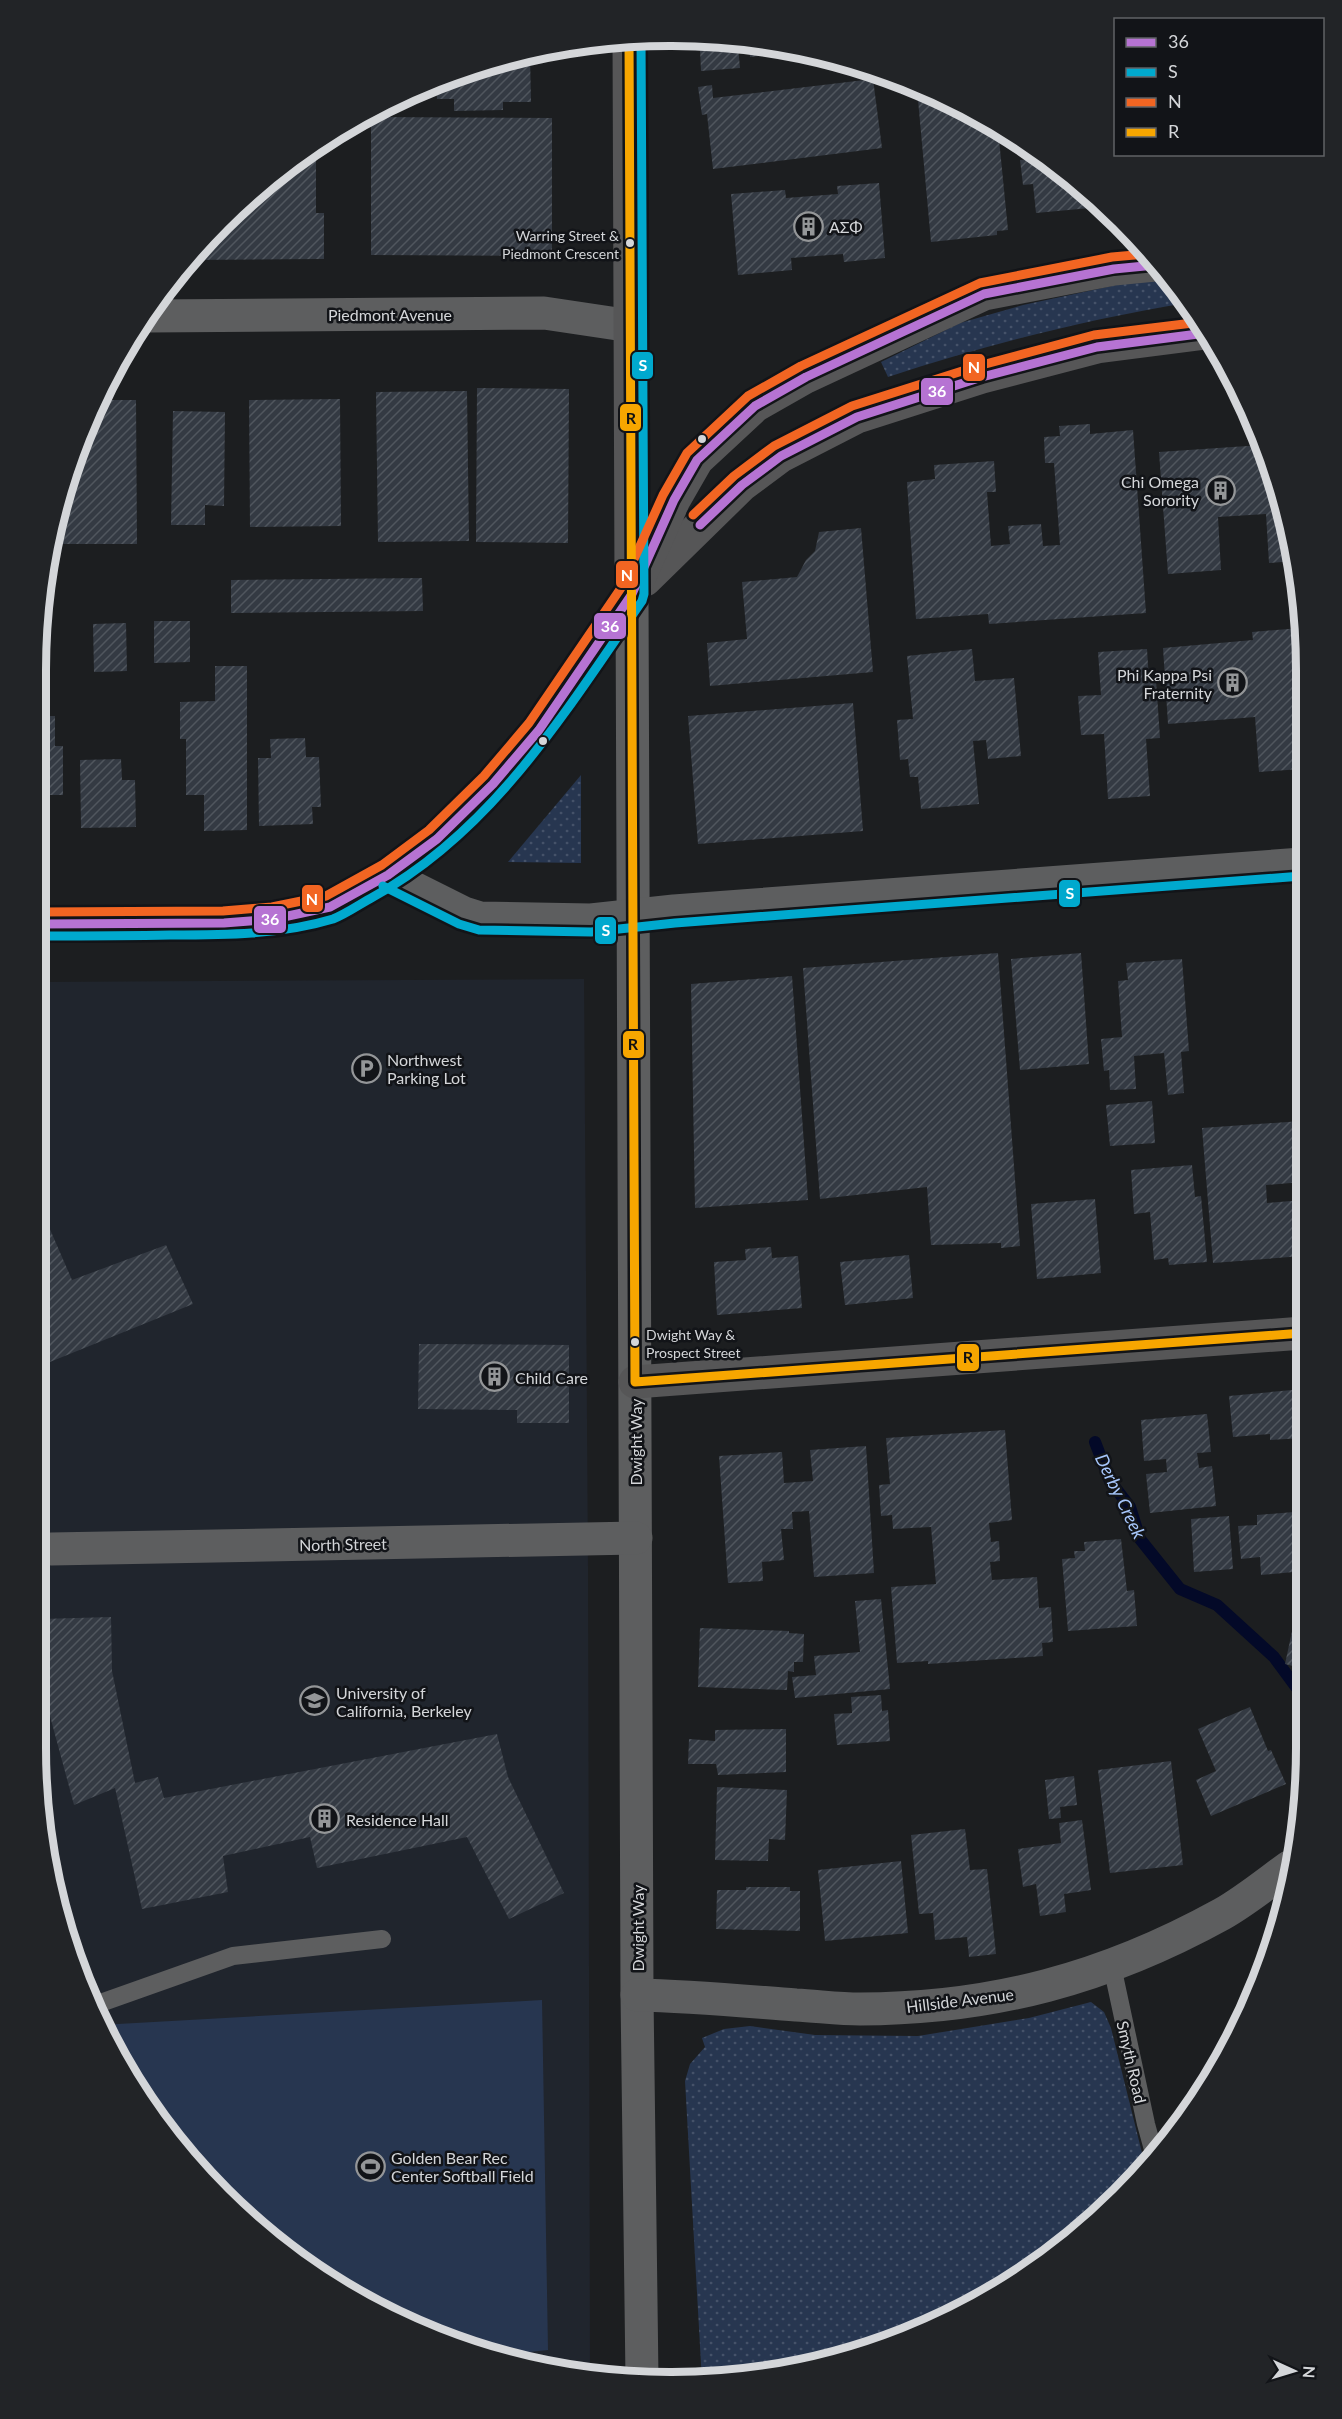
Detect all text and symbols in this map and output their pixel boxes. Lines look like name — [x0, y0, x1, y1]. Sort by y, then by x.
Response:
legend — [1114, 18, 1324, 156]
text: 36 — [1168, 30, 1189, 52]
text: S — [1168, 60, 1178, 82]
text: N — [1168, 90, 1182, 112]
text: R — [1168, 120, 1180, 142]
building icon: ΑΣΦ — [792, 210, 824, 242]
place label: ΑΣΦ — [829, 217, 863, 236]
place label: Warring Street & Piedmont Crescent — [502, 227, 619, 262]
marker: Warring Street & Piedmont Crescent — [624, 237, 636, 249]
street label: Piedmont Avenue — [328, 305, 452, 324]
line badge: S — [631, 351, 654, 380]
line badge: N — [962, 353, 986, 382]
text: S — [639, 355, 648, 374]
text: N — [968, 357, 980, 376]
line badge: 36 — [920, 377, 954, 406]
text: 36 — [928, 381, 946, 400]
line badge: R — [619, 403, 642, 432]
text: R — [626, 408, 637, 427]
unlabelled marker — [696, 433, 708, 445]
place label: Chi Omega Sorority — [1121, 472, 1200, 509]
building icon: Chi Omega Sorority — [1204, 474, 1236, 506]
line badge: N — [615, 560, 639, 589]
text: N — [621, 565, 633, 584]
line badge: 36 — [593, 612, 627, 640]
text: 36 — [601, 616, 619, 635]
place label: Phi Kappa Psi Fraternity — [1117, 665, 1213, 702]
building icon: Phi Kappa Psi Fraternity — [1217, 667, 1249, 699]
unlabelled marker — [537, 735, 549, 747]
line badge: S — [1058, 879, 1081, 908]
text: S — [1066, 883, 1075, 902]
line badge: N — [301, 884, 324, 913]
text: N — [306, 889, 318, 908]
line badge: 36 — [253, 905, 287, 934]
text: 36 — [261, 909, 279, 928]
line badge: S — [594, 916, 617, 945]
text: S — [602, 920, 611, 939]
line badge: R — [622, 1030, 645, 1059]
text: R — [628, 1034, 639, 1053]
place label: Northwest Parking Lot — [387, 1050, 466, 1087]
parking icon: Northwest Parking Lot — [350, 1052, 382, 1084]
place label: Dwight Way & Prospect Street — [646, 1326, 740, 1361]
marker: Dwight Way & Prospect Street — [629, 1336, 641, 1348]
line badge: R — [956, 1343, 980, 1372]
text: R — [963, 1347, 974, 1366]
building icon: Child Care — [478, 1361, 510, 1393]
place label: Child Care — [515, 1368, 588, 1387]
street label: Dwight Way — [626, 1398, 645, 1486]
water label: Derby Creek — [1091, 1450, 1151, 1543]
street label: North Street — [299, 1534, 387, 1554]
place label: University of California, Berkeley — [336, 1683, 473, 1720]
school or university icon: University of California, Berkeley — [299, 1685, 331, 1717]
building icon: Residence Hall — [309, 1803, 341, 1835]
place label: Residence Hall — [346, 1810, 449, 1829]
street label: Dwight Way — [628, 1884, 647, 1972]
street label: Hillside Avenue — [905, 1984, 1015, 2016]
street label: Smyth Road — [1113, 2019, 1151, 2105]
place label: Golden Bear Rec Center Softball Field — [391, 2148, 534, 2185]
sports icon: Golden Bear Rec Center Softball Field — [354, 2150, 386, 2182]
north arrow — [1264, 2341, 1324, 2401]
text: N — [1300, 2365, 1319, 2379]

